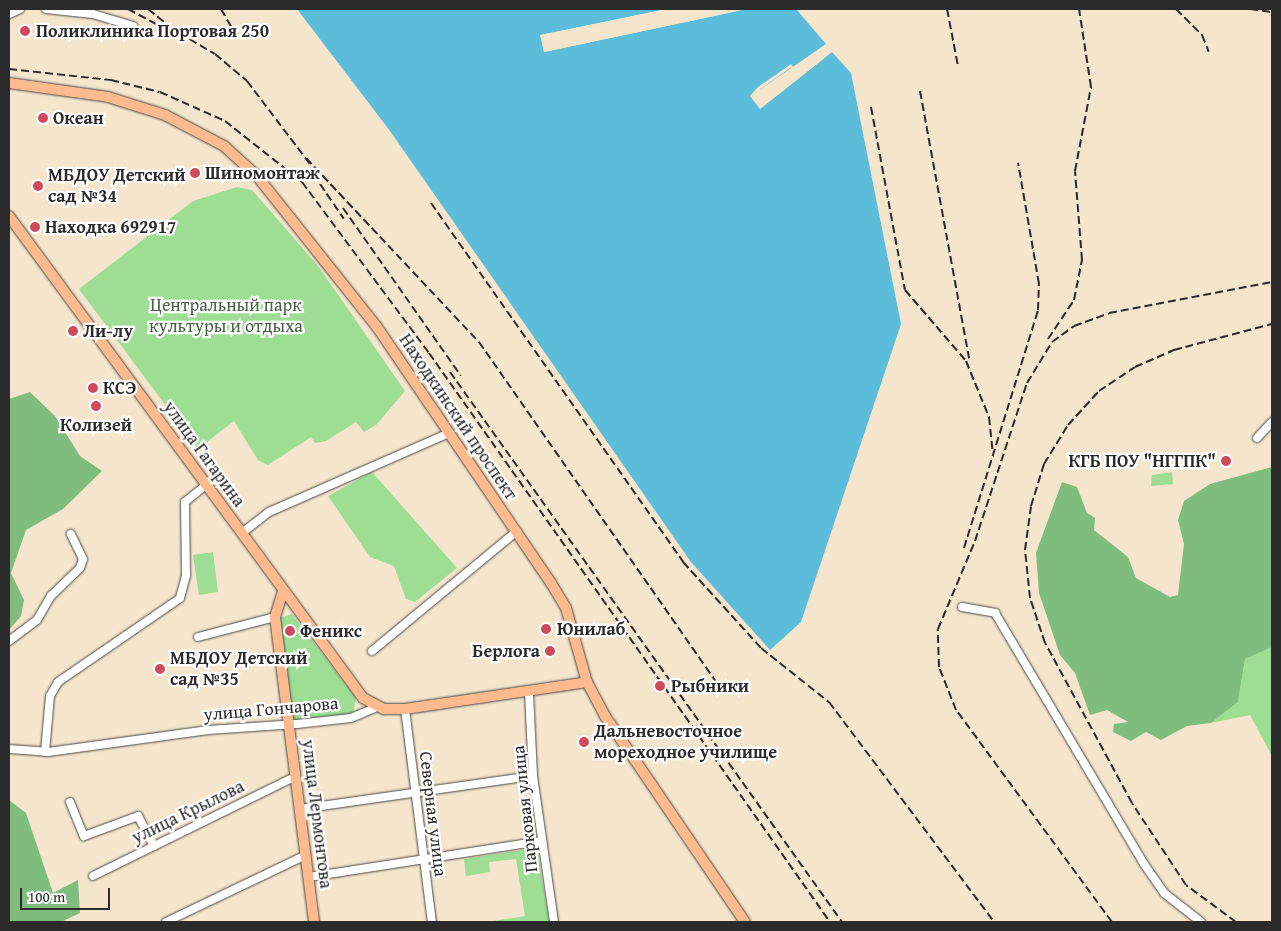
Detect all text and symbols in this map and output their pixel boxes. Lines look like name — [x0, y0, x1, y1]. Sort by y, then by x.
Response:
place label: Поликлиника Портовая 250 — [36, 20, 269, 42]
marker: Поликлиника Портовая 250 — [18, 24, 32, 38]
place label: Океан — [53, 107, 104, 129]
marker: Океан — [37, 112, 49, 124]
place label: Шиномонтаж — [205, 162, 320, 184]
place label: МБДОУ Детский сад №34 — [48, 165, 186, 208]
marker: Шиномонтаж — [189, 167, 201, 179]
marker: МБДОУ Детский сад №34 — [32, 180, 44, 192]
place label: Находка 692917 — [45, 216, 176, 238]
marker: Находка 692917 — [29, 221, 41, 233]
park label: Центральный парк культуры и отдыха — [149, 295, 303, 338]
place label: Ли-лу — [83, 320, 133, 342]
marker: Ли-лу — [67, 325, 79, 337]
street label: Находкинский проспект — [394, 330, 522, 504]
place label: КСЭ — [103, 377, 136, 399]
marker: КСЭ — [87, 382, 99, 394]
street label: улица Гагарина — [158, 397, 250, 511]
marker: Колизей — [90, 400, 102, 412]
place label: Колизей — [60, 414, 132, 436]
place label: КГБ ПОУ "НГГПК" — [1069, 450, 1216, 472]
marker: КГБ ПОУ "НГГПК" — [1220, 455, 1232, 467]
place label: Юнилаб — [557, 618, 625, 640]
place label: Феникс — [300, 620, 362, 642]
marker: Юнилаб — [539, 622, 553, 636]
marker: Феникс — [284, 625, 296, 637]
place label: Берлога — [472, 640, 540, 662]
marker: Берлога — [544, 645, 556, 657]
place label: МБДОУ Детский сад №35 — [170, 648, 308, 691]
marker: МБДОУ Детский сад №35 — [154, 663, 166, 675]
place label: Рыбники — [671, 675, 749, 697]
marker: Рыбники — [653, 679, 667, 693]
street label: улица Гончарова — [203, 692, 339, 726]
place label: Дальневосточное мореходное училище — [594, 721, 777, 764]
marker: Дальневосточное мореходное училище — [578, 736, 590, 748]
street label: улица Лермонтова — [297, 738, 337, 890]
street label: Парковая улица — [508, 744, 542, 874]
street label: Северная улица — [415, 750, 451, 878]
street label: улица Крылова — [128, 775, 248, 849]
scale bar — [22, 878, 112, 910]
text: 100 m — [28, 886, 65, 907]

